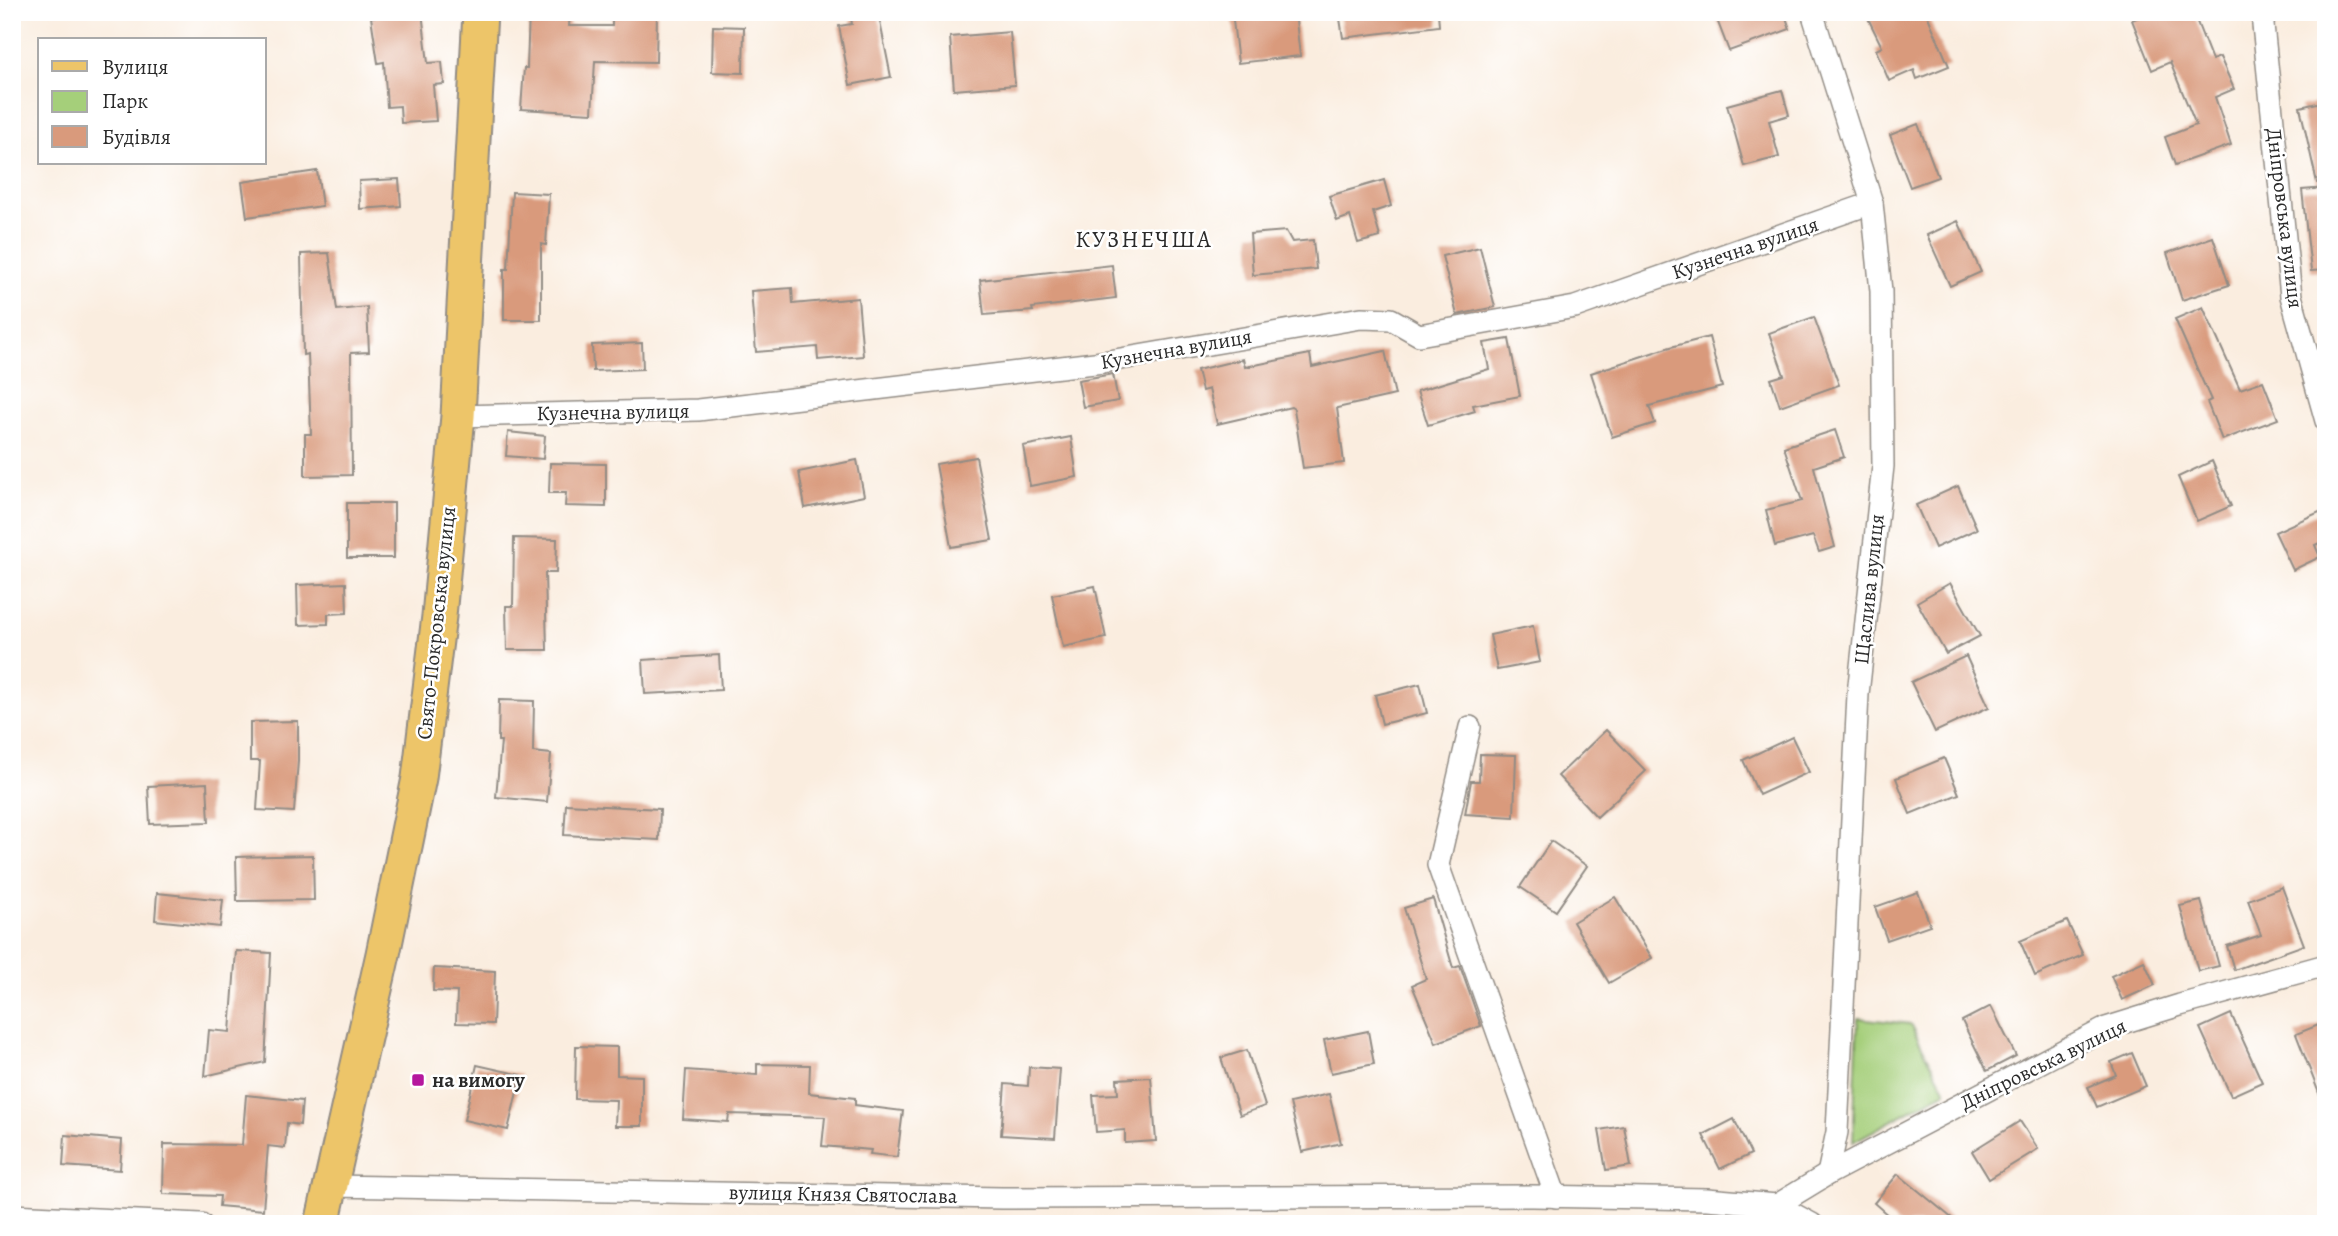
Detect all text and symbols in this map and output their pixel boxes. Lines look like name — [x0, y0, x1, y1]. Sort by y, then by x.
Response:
legend — [38, 38, 266, 164]
text: Вулиця — [102, 53, 168, 81]
text: Парк — [102, 87, 148, 115]
text: Будівля — [102, 123, 171, 151]
street label: Дніпровська вулиця — [2260, 126, 2310, 310]
street label: Кузнечна вулиця — [1668, 210, 1822, 286]
district label: КУЗНЕЧША — [1075, 224, 1213, 255]
street label: Кузнечна вулиця — [1098, 322, 1254, 376]
street label: Кузнечна вулиця — [536, 397, 690, 427]
street label: Свято-Покровська вулиця — [410, 505, 462, 741]
street label: Щаслива вулиця — [1847, 512, 1891, 666]
street label: Дніпровська вулиця — [1955, 1012, 2131, 1116]
place label: на вимогу — [432, 1066, 526, 1094]
marker: на вимогу — [410, 1072, 426, 1088]
street label: вулиця Князя Святослава — [728, 1178, 958, 1210]

